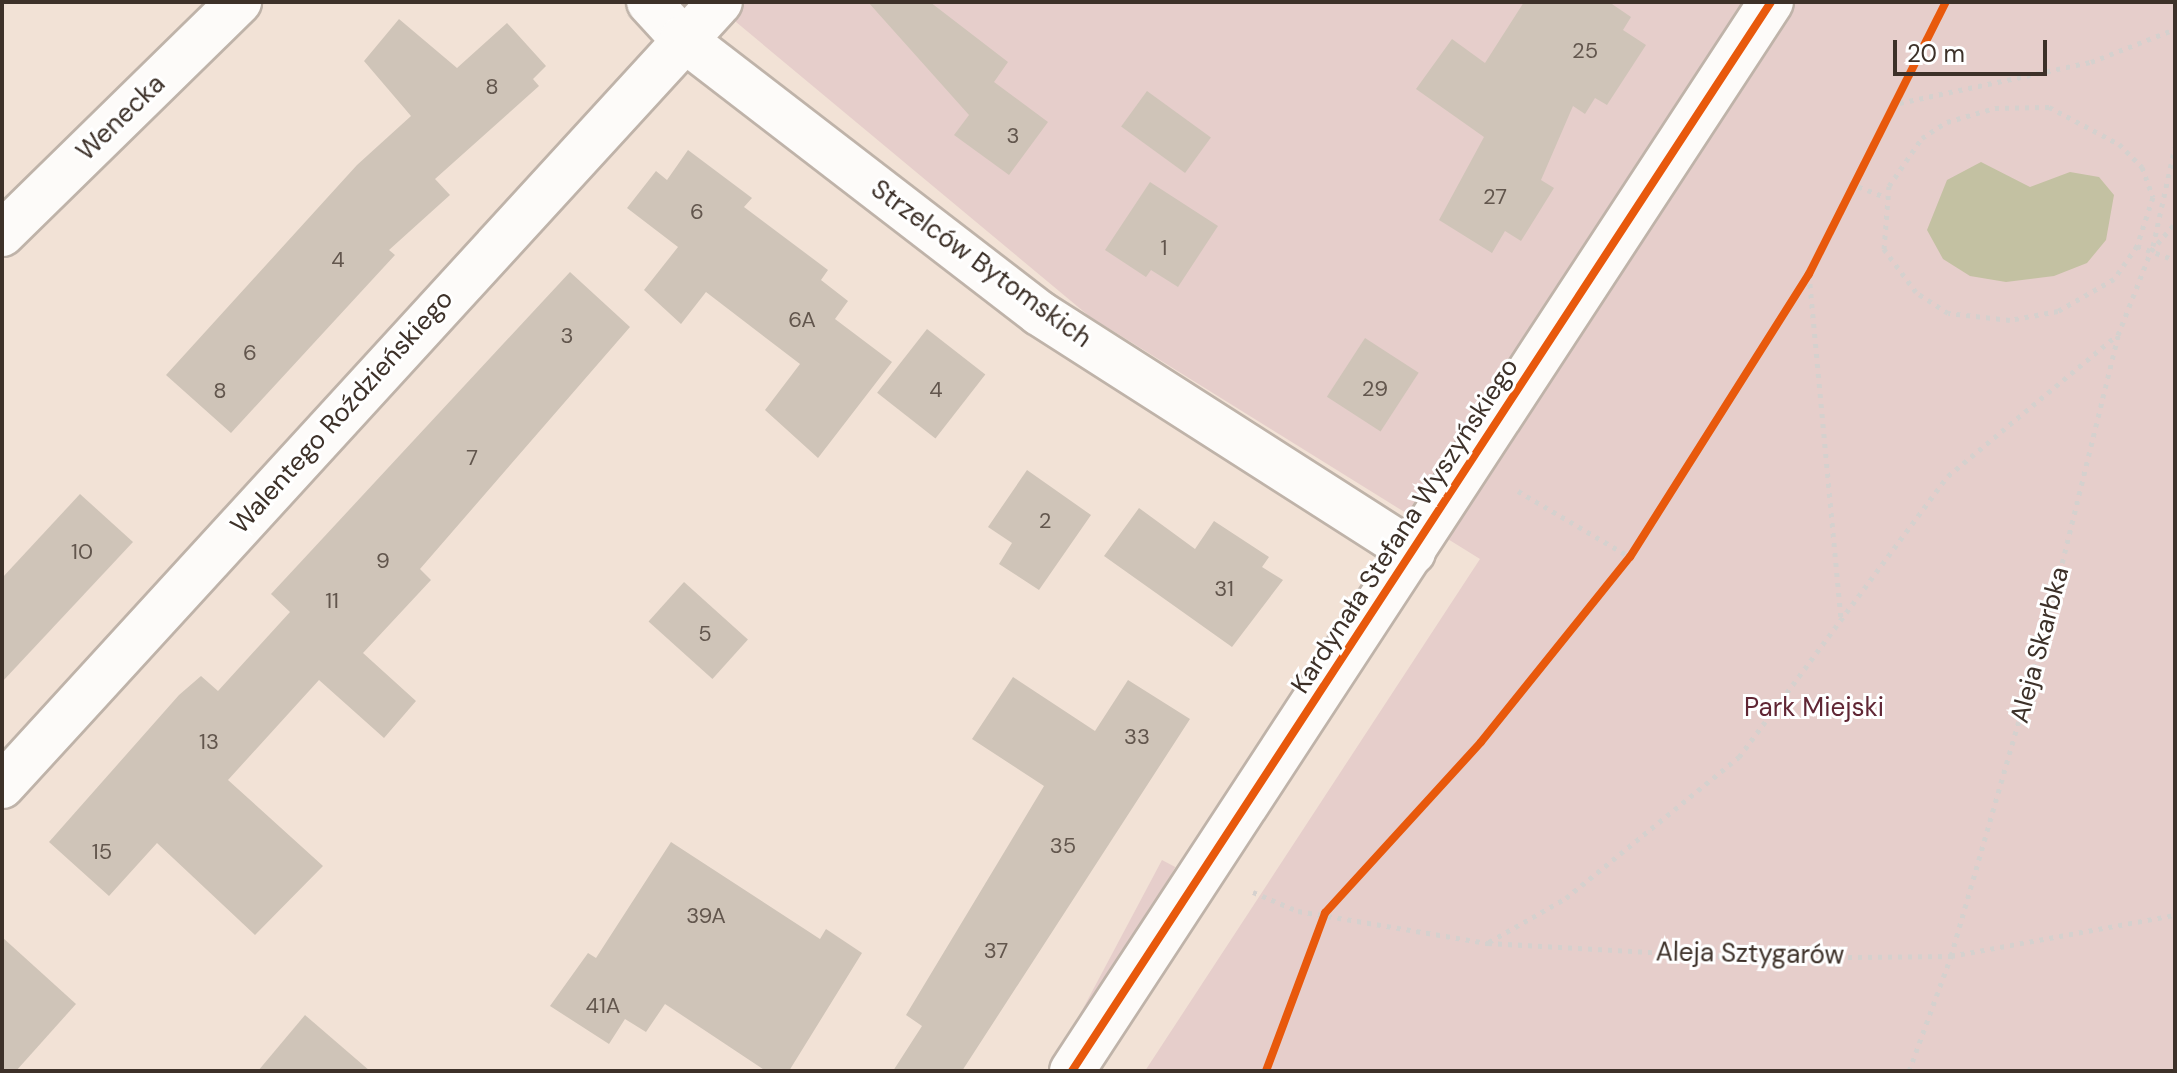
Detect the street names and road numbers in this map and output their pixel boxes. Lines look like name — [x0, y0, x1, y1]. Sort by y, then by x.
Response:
street label: Wenecka — [70, 68, 172, 168]
street label: Strzelców Bytomskich — [865, 174, 1097, 354]
street label: Walentego Roździeńskiego — [224, 284, 460, 540]
street label: Kardynała Stefana Wyszyńskiego — [1285, 353, 1525, 699]
street label: Aleja Skarbka — [2004, 563, 2076, 727]
street label: Aleja Sztygarów — [1655, 937, 1845, 971]

